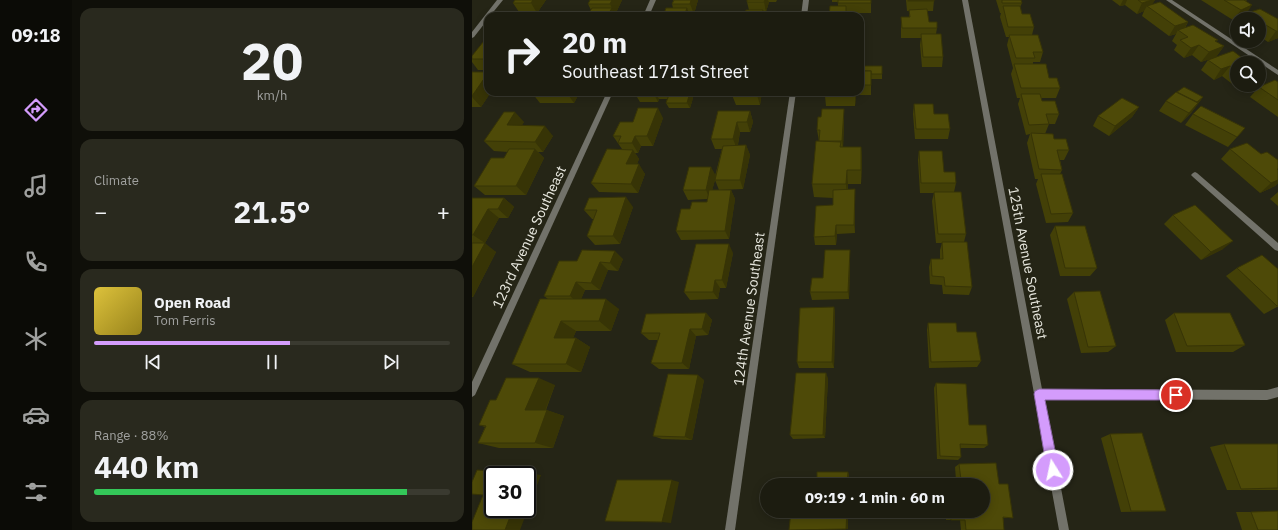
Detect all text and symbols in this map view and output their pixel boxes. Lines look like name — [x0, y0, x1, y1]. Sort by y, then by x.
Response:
map controls — [1230, 12, 1266, 92]
button: sound — [1230, 12, 1266, 48]
text: 09:18 — [11, 24, 61, 47]
text: 20 m — [562, 24, 627, 61]
text: 20 — [241, 27, 303, 94]
icon: right — [496, 28, 548, 80]
button: search — [1230, 56, 1266, 92]
text: Southeast 171st Street — [562, 60, 749, 83]
text: km/h — [257, 87, 287, 104]
icon: directions — [22, 96, 50, 124]
street label: 123rd Avenue Southeast — [488, 163, 570, 311]
icon: music — [22, 172, 50, 200]
text: Climate — [94, 172, 139, 189]
street label: 125th Avenue Southeast — [1004, 185, 1052, 341]
text: 21.5° — [233, 192, 311, 231]
text: − — [94, 197, 107, 226]
text: + — [437, 197, 450, 226]
street label: 124th Avenue Southeast — [729, 231, 769, 387]
icon: phone — [22, 248, 50, 276]
text: Open Road — [154, 293, 231, 312]
text: Tom Ferris — [154, 312, 216, 329]
icon: climate — [22, 325, 50, 353]
icon: previous — [142, 351, 164, 373]
icon: pause — [261, 351, 283, 373]
icon: next — [380, 351, 402, 373]
pin — [1159, 378, 1193, 412]
icon: arrive — [1165, 384, 1187, 406]
icon: car — [22, 401, 50, 429]
text: Range · 88% — [94, 427, 168, 444]
text: 440 km — [94, 447, 199, 486]
position arrow — [1032, 449, 1074, 491]
speed limit sign: 30 — [484, 466, 536, 518]
icon: filters — [22, 478, 50, 506]
text: 09:19 · 1 min · 60 m — [805, 488, 945, 507]

